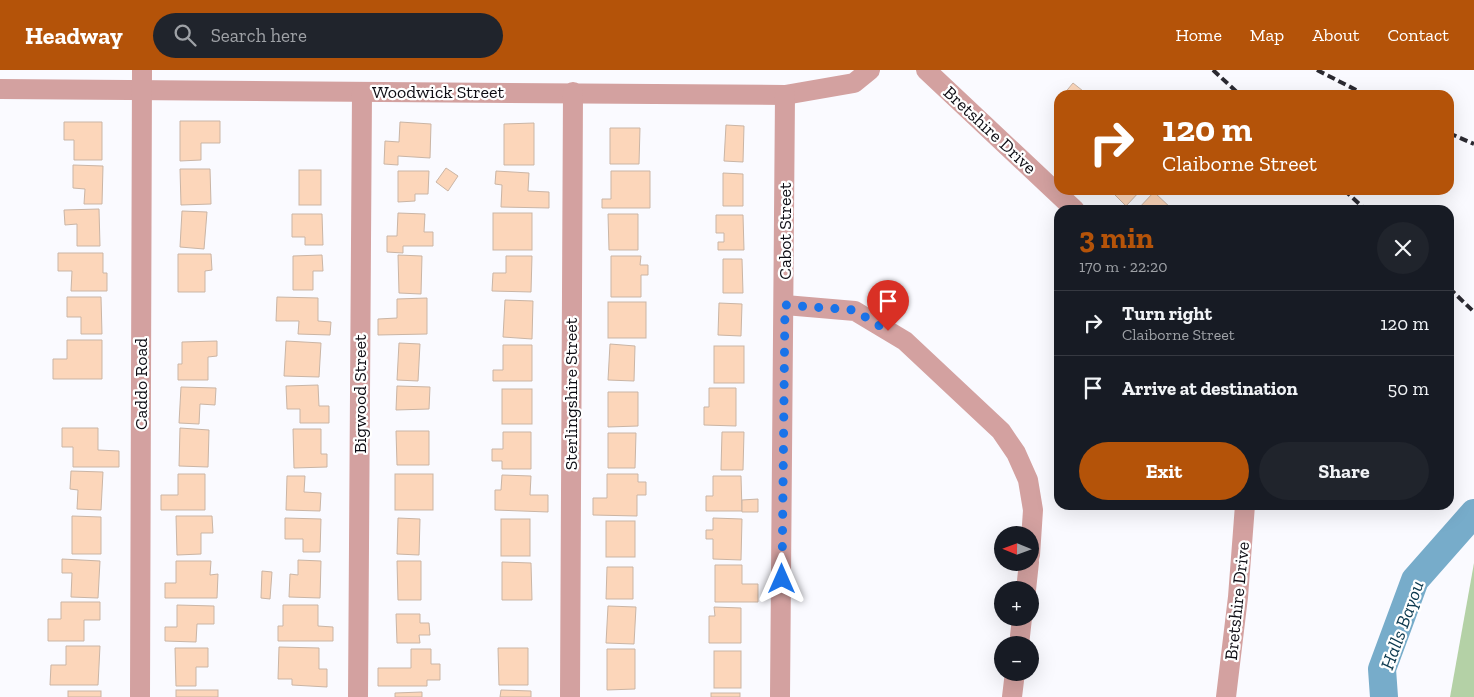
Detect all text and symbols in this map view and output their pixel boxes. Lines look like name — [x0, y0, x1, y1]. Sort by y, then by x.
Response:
search box — [153, 13, 503, 58]
text: Headway — [25, 21, 123, 50]
icon: search — [171, 21, 199, 49]
text: Search here — [211, 24, 307, 47]
text: Home — [1175, 24, 1222, 46]
text: Map — [1250, 24, 1284, 46]
text: About — [1312, 24, 1359, 46]
text: Contact — [1387, 24, 1449, 46]
street label: Woodwick Street — [372, 81, 504, 103]
street label: Bretshire Drive — [939, 81, 1041, 179]
text: 120 m — [1162, 108, 1252, 150]
icon: right — [1079, 110, 1144, 175]
text: Claiborne Street — [1162, 150, 1317, 177]
street label: Cabot Street — [774, 182, 796, 280]
text: 3 min — [1079, 220, 1154, 256]
button: close — [1377, 222, 1429, 274]
text: 170 m · 22:20 — [1079, 257, 1167, 276]
pin — [867, 280, 909, 331]
icon: arrive — [874, 287, 902, 315]
text: Turn right — [1122, 302, 1212, 325]
icon: right — [1079, 309, 1107, 337]
text: 120 m — [1380, 312, 1429, 335]
street label: Sterlingshire Street — [560, 317, 582, 470]
text: Claiborne Street — [1122, 325, 1235, 344]
street label: Bigwood Street — [349, 334, 371, 454]
street label: Caddo Road — [130, 338, 152, 430]
icon: arrive — [1079, 374, 1107, 402]
text: Arrive at destination — [1122, 377, 1298, 400]
text: 50 m — [1388, 377, 1429, 400]
button: Exit — [1079, 442, 1249, 500]
button: Share — [1259, 442, 1429, 500]
north arrow — [994, 526, 1039, 571]
map controls — [994, 526, 1039, 681]
street label: Bretshire Drive — [1220, 541, 1254, 661]
position arrow — [755, 552, 807, 604]
water label: Halls Bayou — [1375, 577, 1429, 673]
button: + — [994, 581, 1039, 626]
button: − — [994, 636, 1039, 681]

